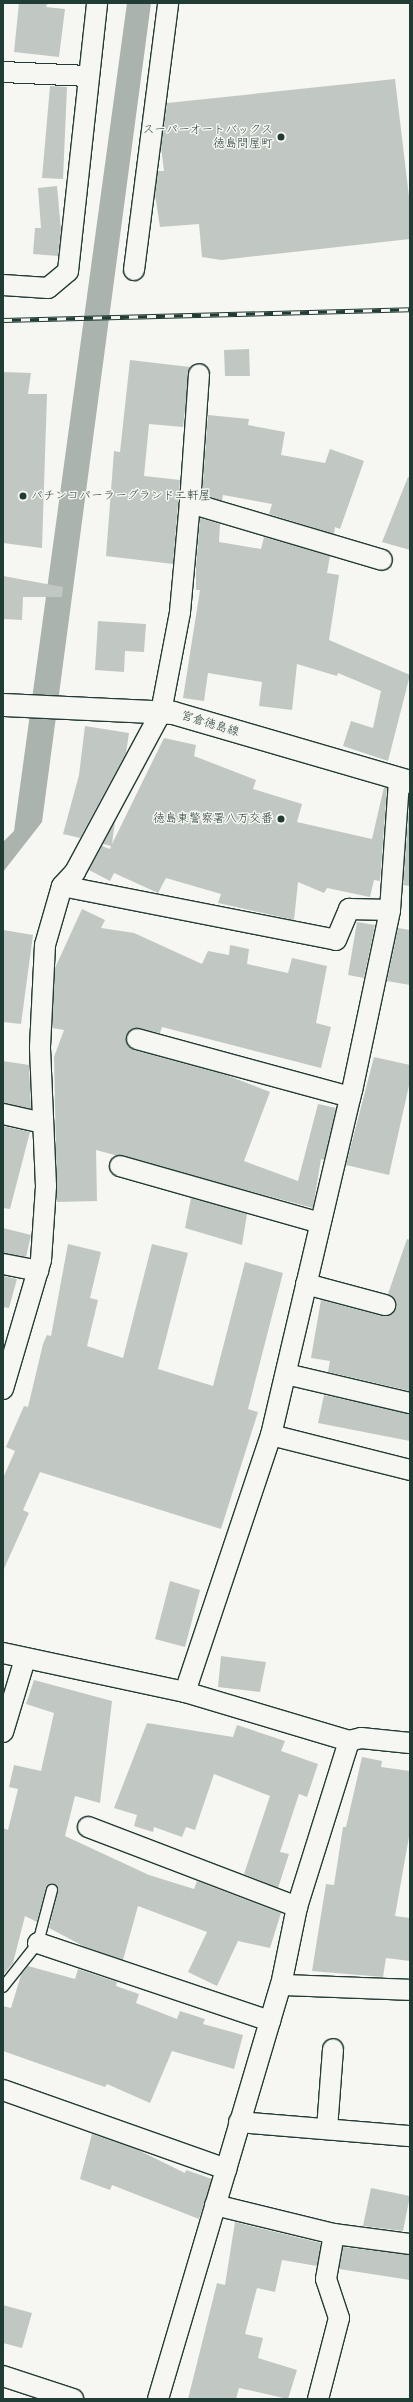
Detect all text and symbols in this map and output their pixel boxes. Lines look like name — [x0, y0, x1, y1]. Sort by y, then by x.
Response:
place label: スーパーオートバックス 徳島問屋町 — [141, 123, 273, 151]
marker: スーパーオートバックス 徳島問屋町 — [276, 132, 286, 142]
place label: パチンコパーラーグランド二軒屋 — [31, 489, 211, 503]
marker: パチンコパーラーグランド二軒屋 — [18, 491, 28, 501]
street label: 宮倉徳島線 — [179, 708, 241, 740]
place label: 徳島東警察署八万交番 — [153, 812, 273, 826]
marker: 徳島東警察署八万交番 — [276, 814, 286, 824]

